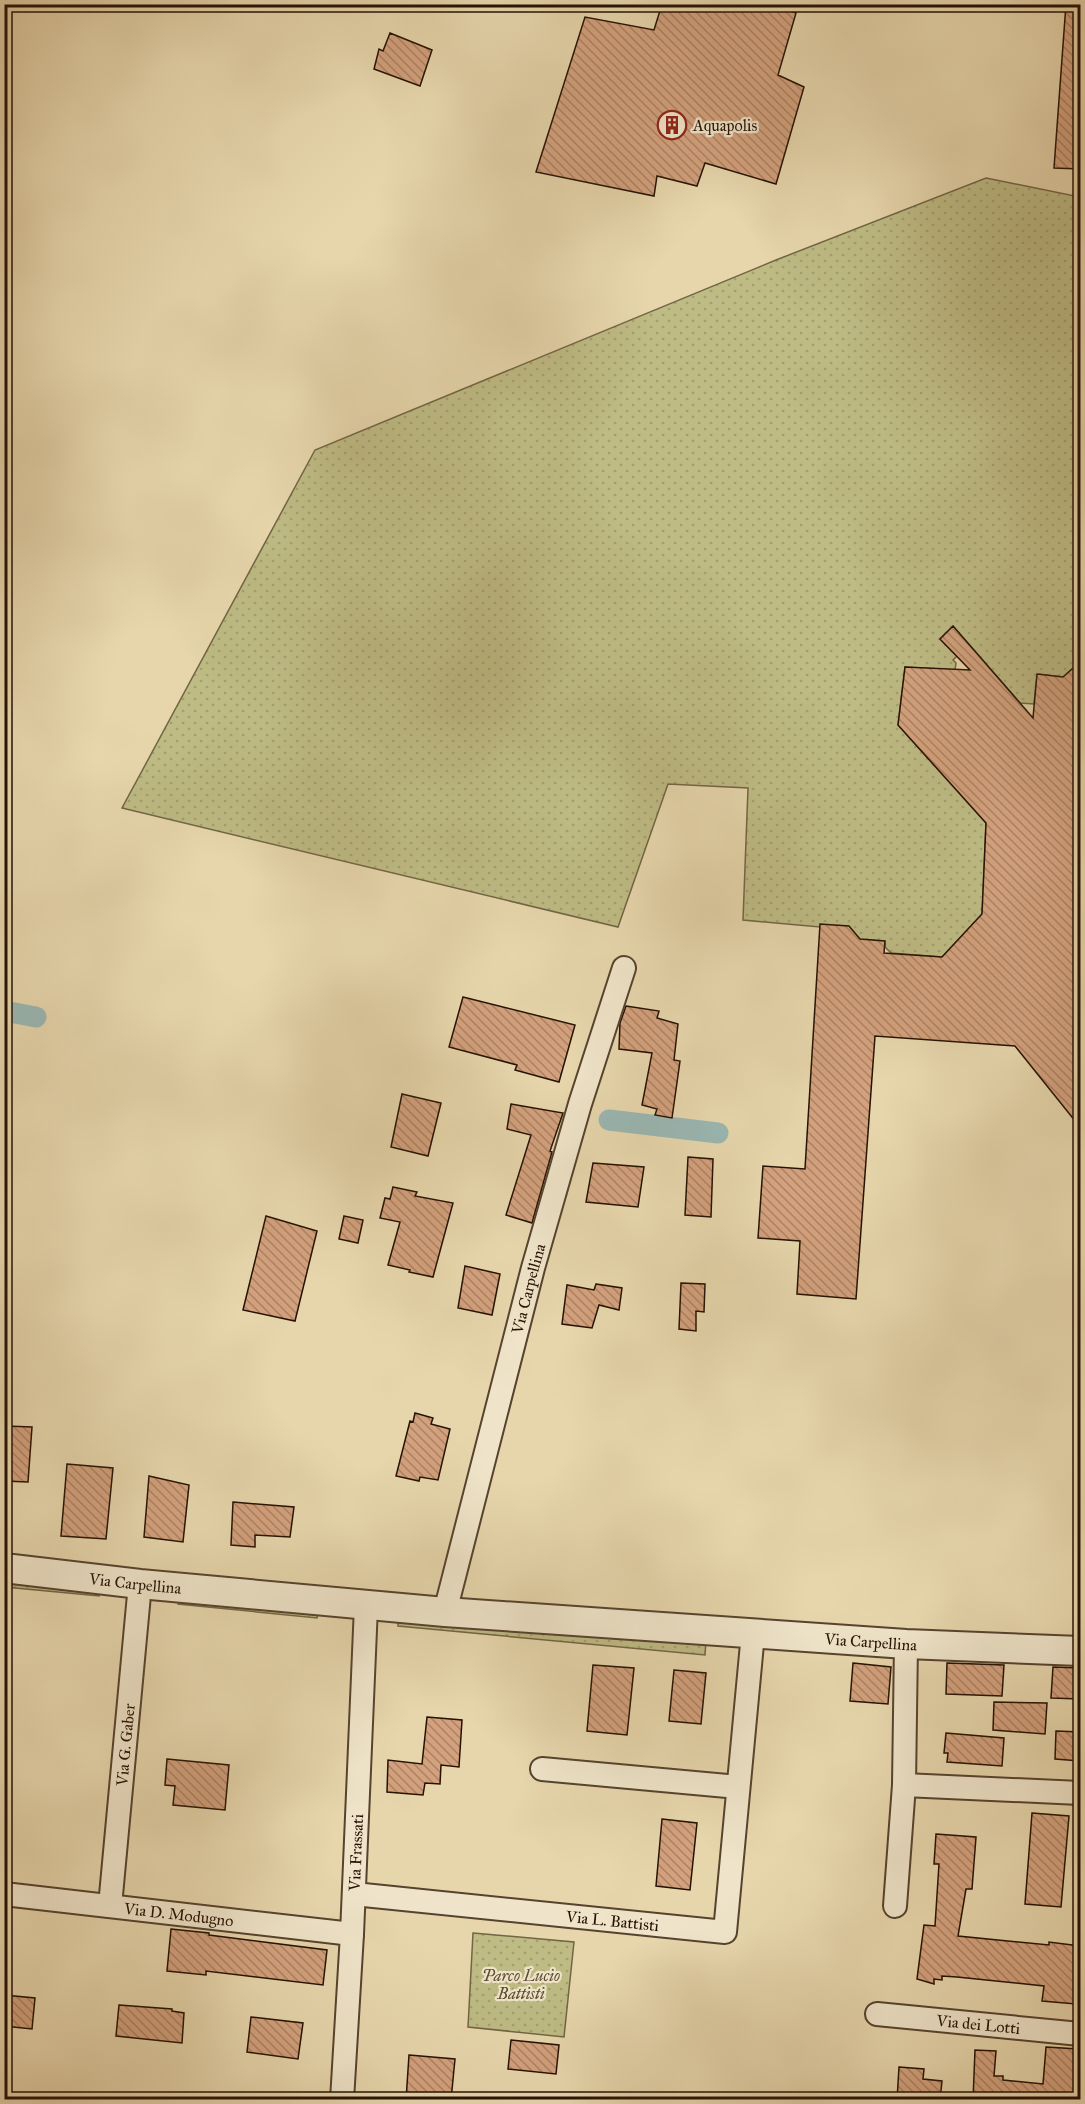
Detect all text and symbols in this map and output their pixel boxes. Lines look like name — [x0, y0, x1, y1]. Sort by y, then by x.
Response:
building icon: Aquapolis — [656, 109, 688, 141]
place label: Aquapolis — [692, 116, 757, 136]
street label: Via Carpellina — [507, 1241, 549, 1337]
street label: Via Carpellina — [87, 1568, 182, 1597]
street label: Via Carpellina — [823, 1629, 918, 1654]
street label: Via G. Gaber — [112, 1702, 138, 1788]
street label: Via Frassati — [344, 1813, 367, 1892]
street label: Via D. Modugno — [122, 1898, 235, 1930]
street label: Via L. Battisti — [564, 1906, 661, 1935]
park label: Parco Lucio Battisti — [482, 1966, 560, 2003]
street label: Via dei Lotti — [935, 2010, 1022, 2038]

